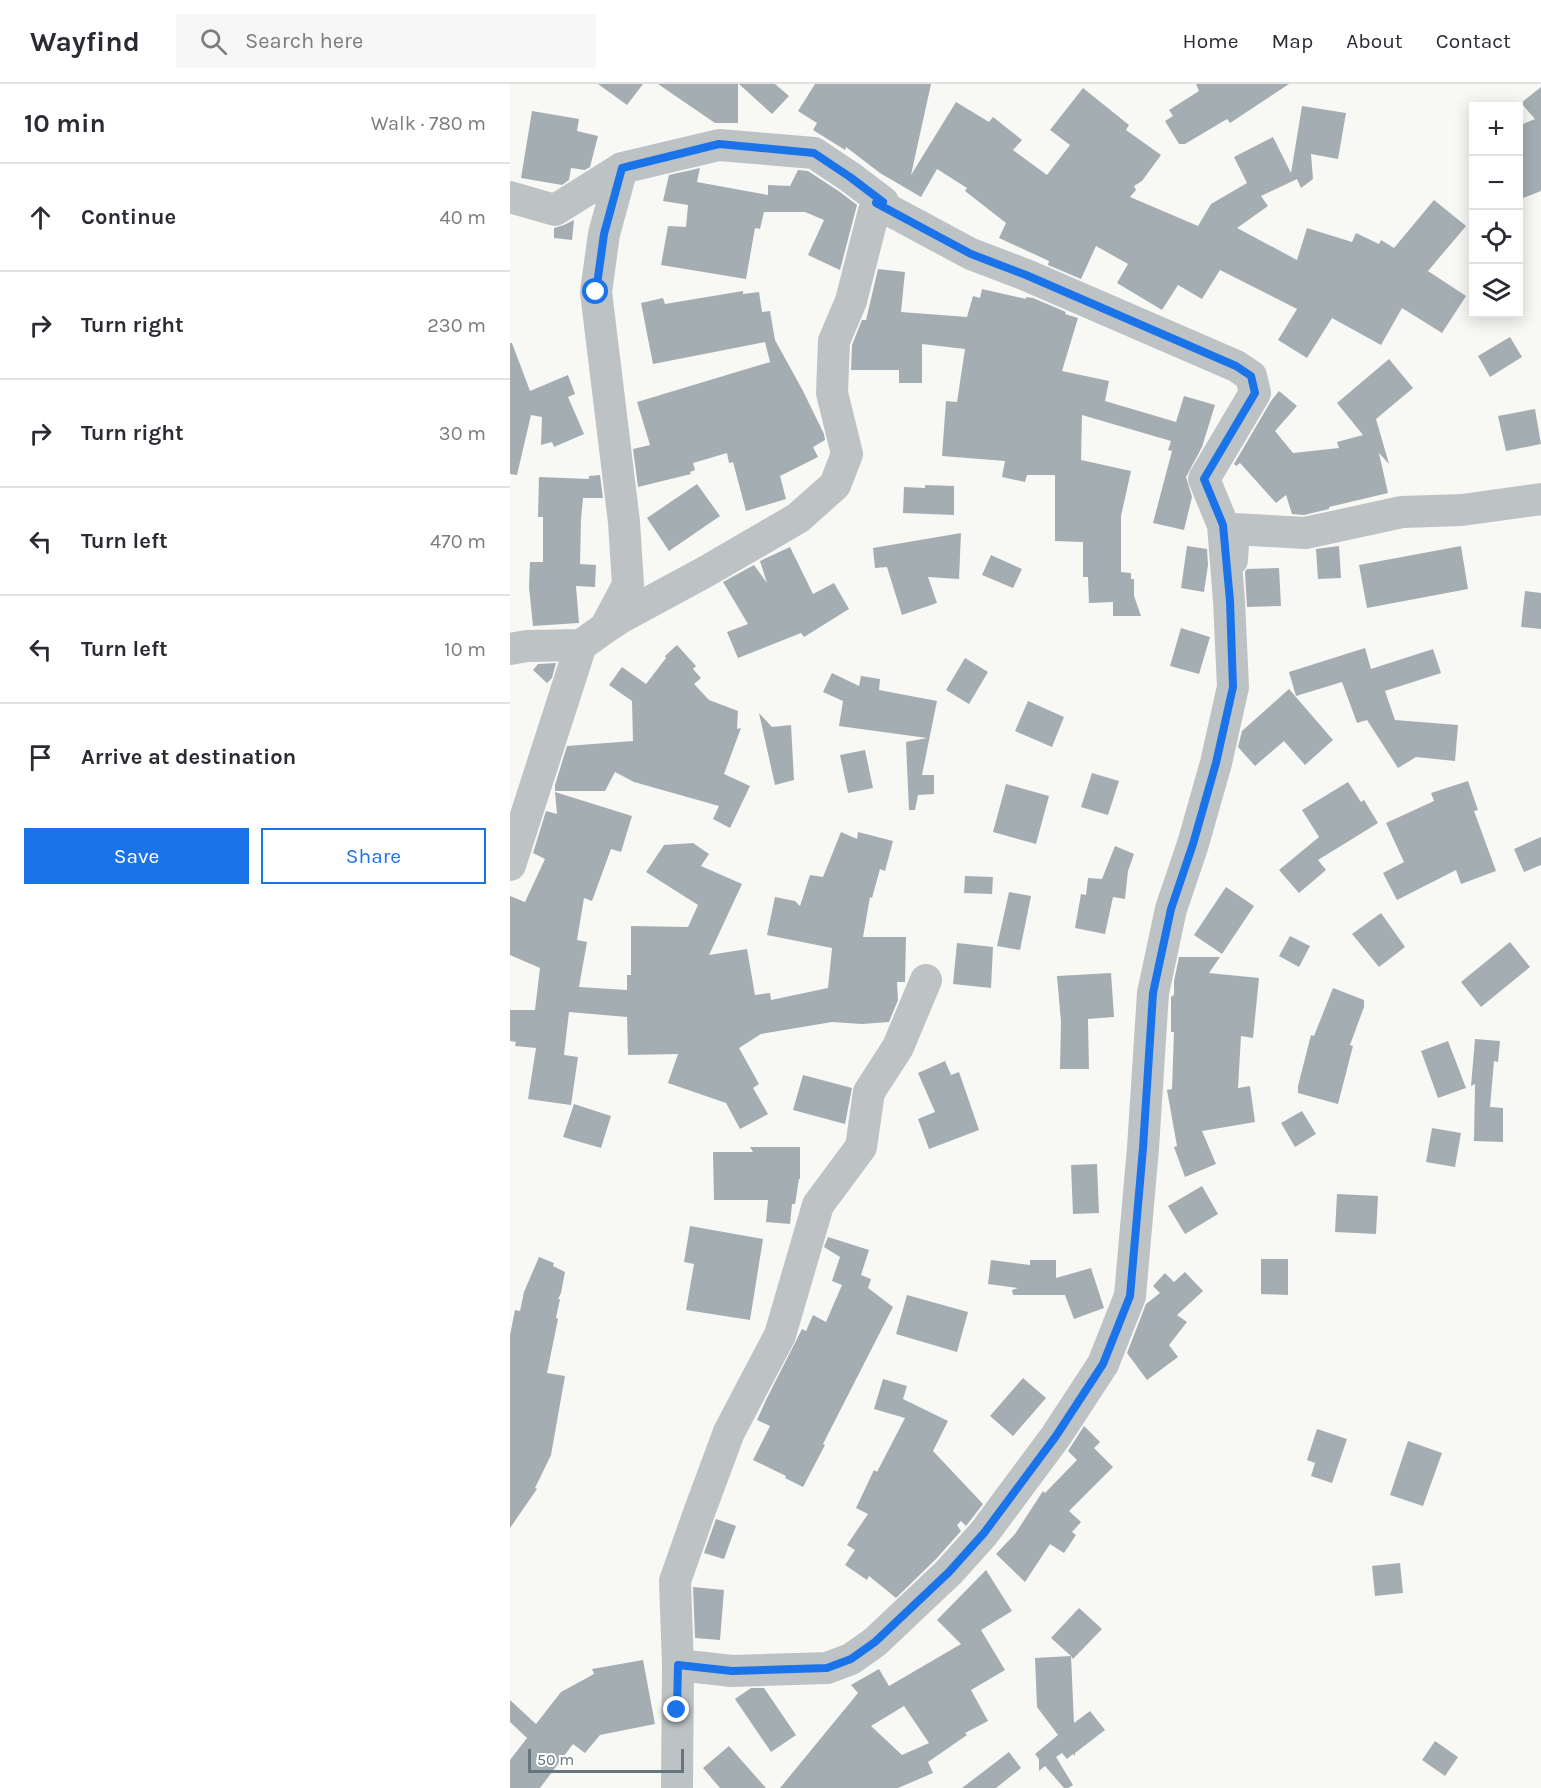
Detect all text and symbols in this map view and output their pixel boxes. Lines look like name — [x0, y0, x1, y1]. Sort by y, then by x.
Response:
search box — [176, 14, 596, 68]
text: Wayfind — [30, 25, 140, 58]
icon: search — [197, 25, 230, 58]
text: Search here — [245, 28, 363, 54]
text: Home — [1183, 29, 1239, 53]
text: Map — [1272, 29, 1313, 53]
text: About — [1346, 29, 1403, 53]
text: Contact — [1436, 29, 1511, 53]
map controls — [1469, 102, 1523, 318]
button: + — [1469, 102, 1523, 156]
text: 10 min — [24, 108, 106, 139]
text: Walk · 780 m — [371, 112, 486, 135]
button: − — [1469, 156, 1523, 210]
icon: ahead — [24, 201, 57, 234]
text: Continue — [81, 204, 176, 230]
text: 40 m — [440, 206, 486, 229]
button: locate — [1469, 210, 1523, 264]
button: layers — [1469, 264, 1523, 318]
route start — [582, 278, 608, 304]
icon: right — [24, 309, 57, 342]
text: Turn right — [81, 312, 184, 338]
text: 230 m — [427, 314, 486, 337]
icon: right — [24, 417, 57, 450]
text: Turn right — [81, 420, 184, 446]
text: 30 m — [439, 422, 486, 445]
icon: left — [24, 525, 57, 558]
text: Turn left — [81, 528, 168, 554]
text: 470 m — [430, 530, 486, 553]
icon: left — [24, 633, 57, 666]
text: Turn left — [81, 636, 168, 662]
text: 10 m — [444, 638, 486, 661]
icon: arrive — [24, 741, 57, 774]
text: Arrive at destination — [81, 744, 296, 770]
button: Save — [24, 828, 249, 884]
button: Share — [261, 828, 486, 884]
route end — [663, 1696, 689, 1722]
scale bar — [528, 1746, 684, 1774]
text: 50 m — [537, 1750, 574, 1769]

